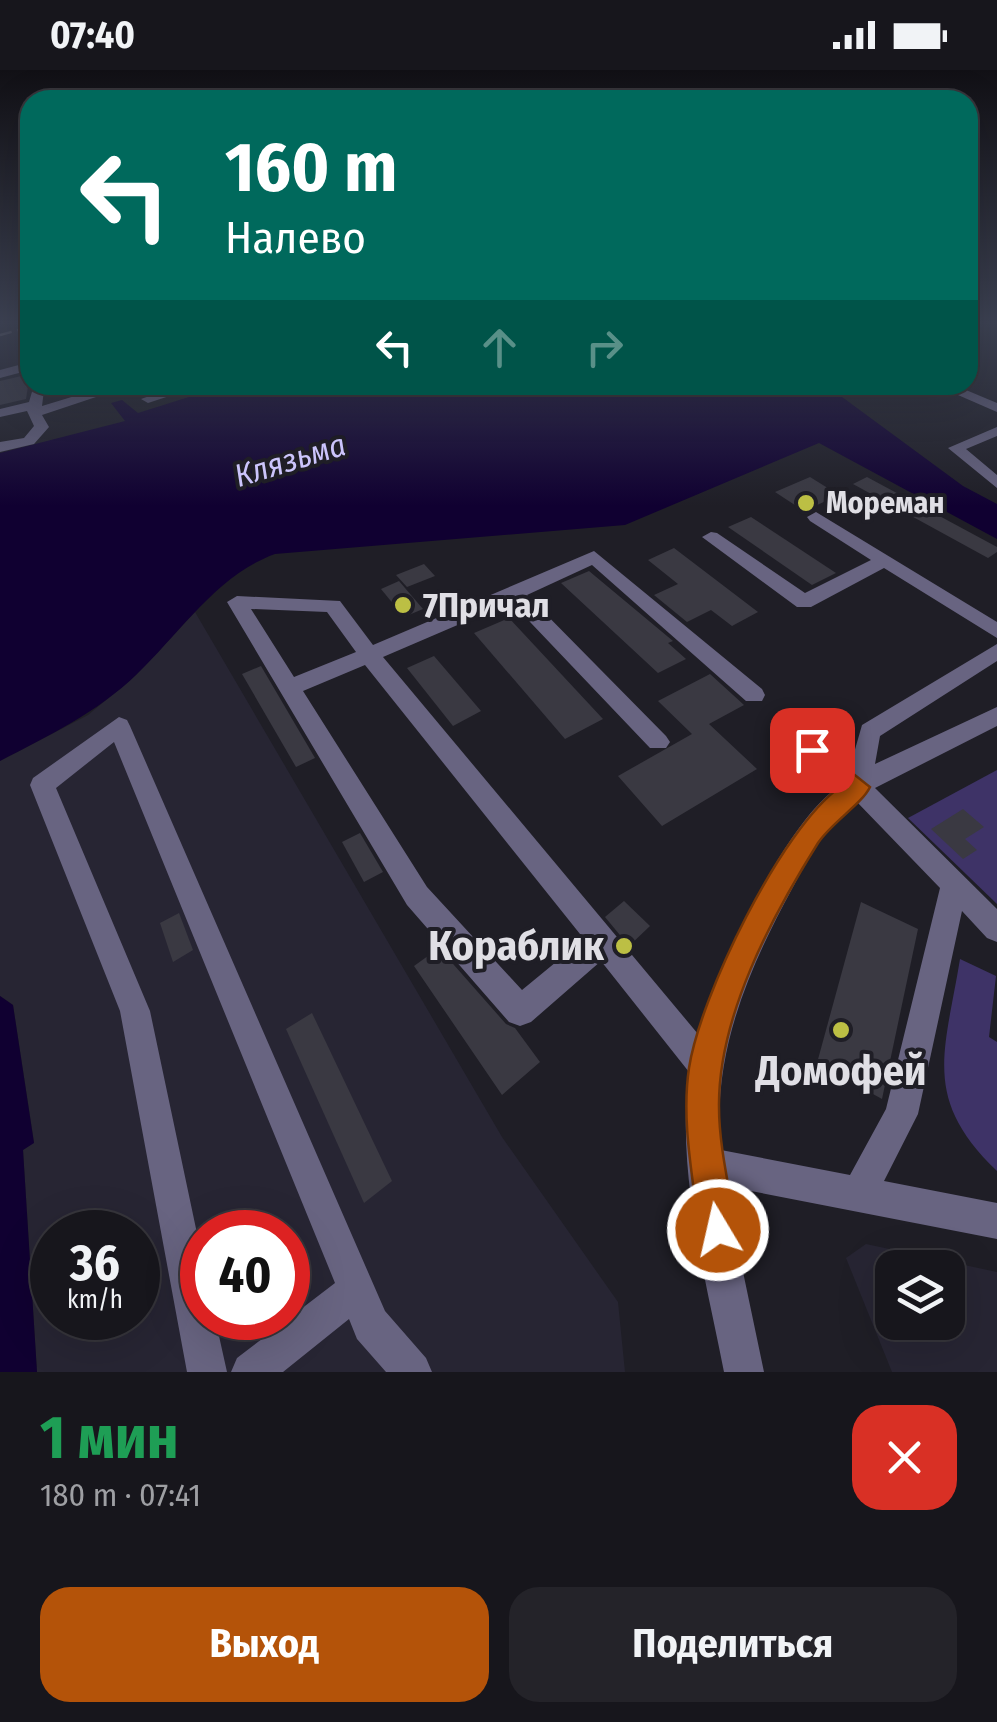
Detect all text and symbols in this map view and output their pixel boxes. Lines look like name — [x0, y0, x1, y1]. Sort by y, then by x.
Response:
text: 07:40 — [50, 12, 135, 58]
text: 160 m — [225, 126, 397, 210]
icon: left — [60, 130, 190, 260]
text: Налево — [225, 211, 366, 265]
icon: left — [367, 320, 422, 375]
icon: ahead — [472, 320, 527, 375]
icon: right — [577, 320, 632, 375]
water label: Клязьма — [230, 425, 350, 495]
place label: Мореман — [826, 485, 944, 521]
marker: Мореман — [795, 492, 817, 514]
place label: 7Причал — [423, 584, 550, 626]
marker: 7Причал — [392, 594, 414, 616]
pin — [770, 708, 855, 793]
icon: arrive — [785, 723, 840, 778]
place label: Кораблик — [428, 921, 605, 971]
marker: Кораблик — [613, 935, 635, 957]
marker: Домофей — [830, 1019, 852, 1041]
place label: Домофей — [755, 1046, 926, 1096]
position arrow — [666, 1178, 770, 1282]
speed limit sign: 40 — [180, 1210, 310, 1340]
text: 36 — [70, 1233, 120, 1293]
map controls — [875, 1250, 965, 1340]
button: layers — [875, 1250, 965, 1340]
text: km/h — [67, 1285, 123, 1315]
text: 1 мин — [40, 1402, 179, 1474]
button: close — [852, 1405, 957, 1510]
text: 180 m · 07:41 — [40, 1476, 201, 1514]
button: Выход — [40, 1587, 489, 1702]
button: Поделиться — [509, 1587, 957, 1702]

